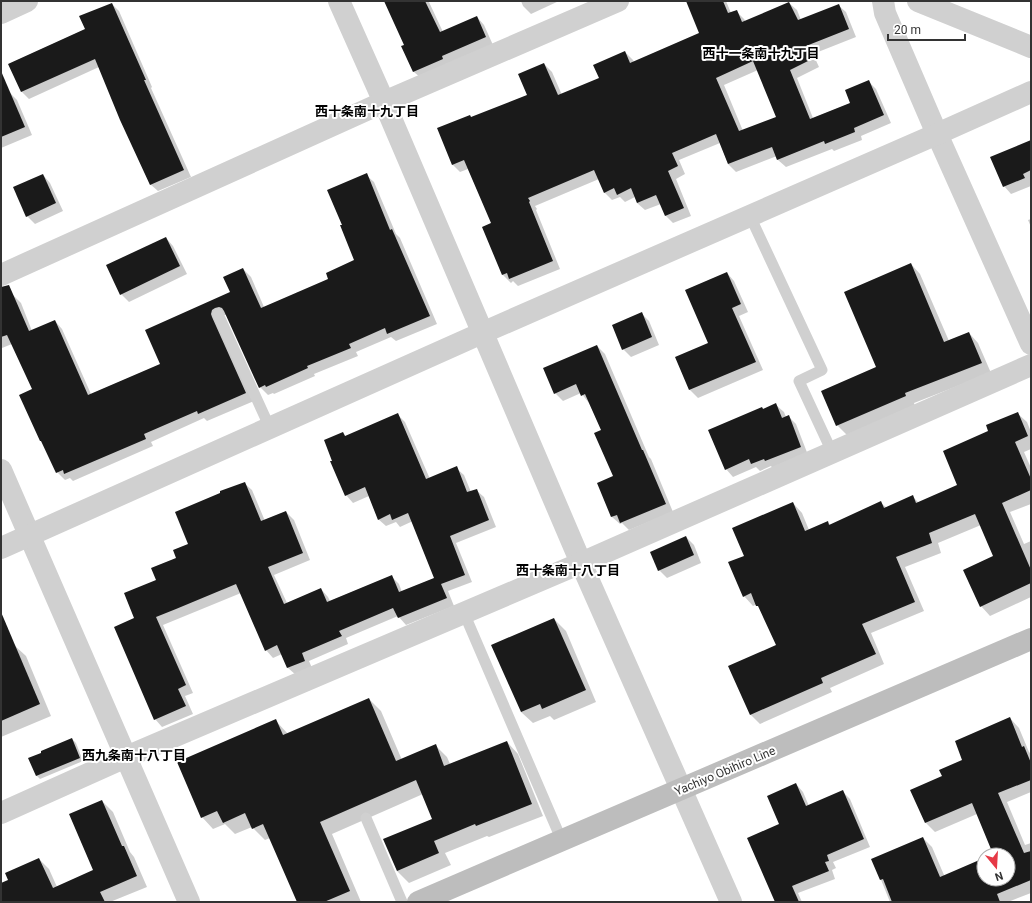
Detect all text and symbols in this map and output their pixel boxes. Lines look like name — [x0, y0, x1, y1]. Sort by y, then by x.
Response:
scale bar — [888, 16, 965, 42]
text: 20 m — [894, 23, 921, 37]
district label: 西十一条南十九丁目 — [702, 46, 820, 61]
district label: 西十条南十九丁目 — [315, 104, 419, 119]
district label: 西十条南十八丁目 — [516, 563, 620, 578]
street label: Yachiyo Obihiro Line — [673, 743, 777, 799]
district label: 西九条南十八丁目 — [82, 748, 186, 763]
north arrow — [976, 847, 1016, 887]
text: N — [993, 869, 1005, 883]

